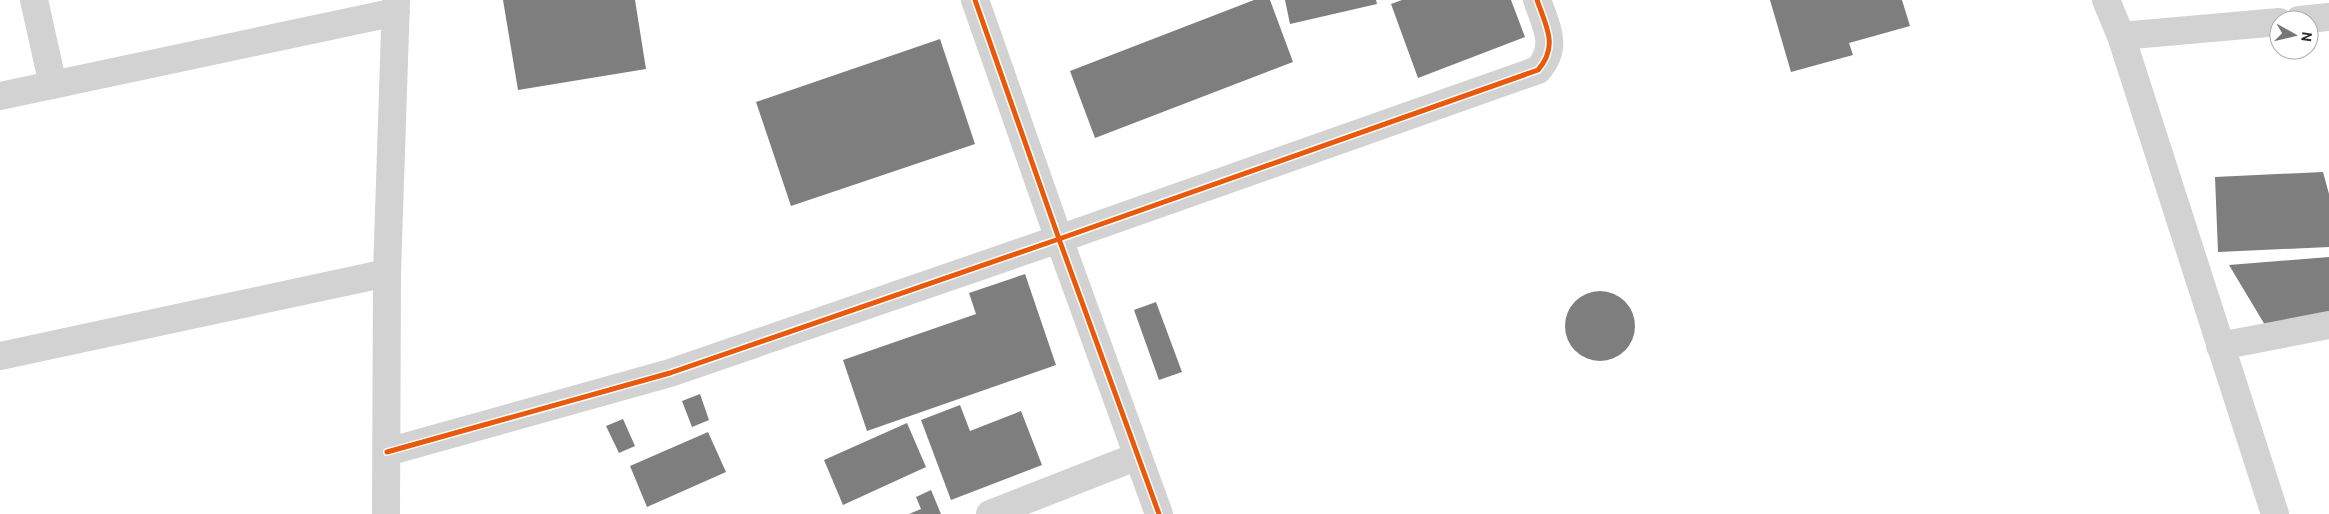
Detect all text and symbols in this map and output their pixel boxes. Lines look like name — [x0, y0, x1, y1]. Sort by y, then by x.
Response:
north arrow — [2269, 10, 2319, 60]
text: N — [2298, 31, 2316, 43]

